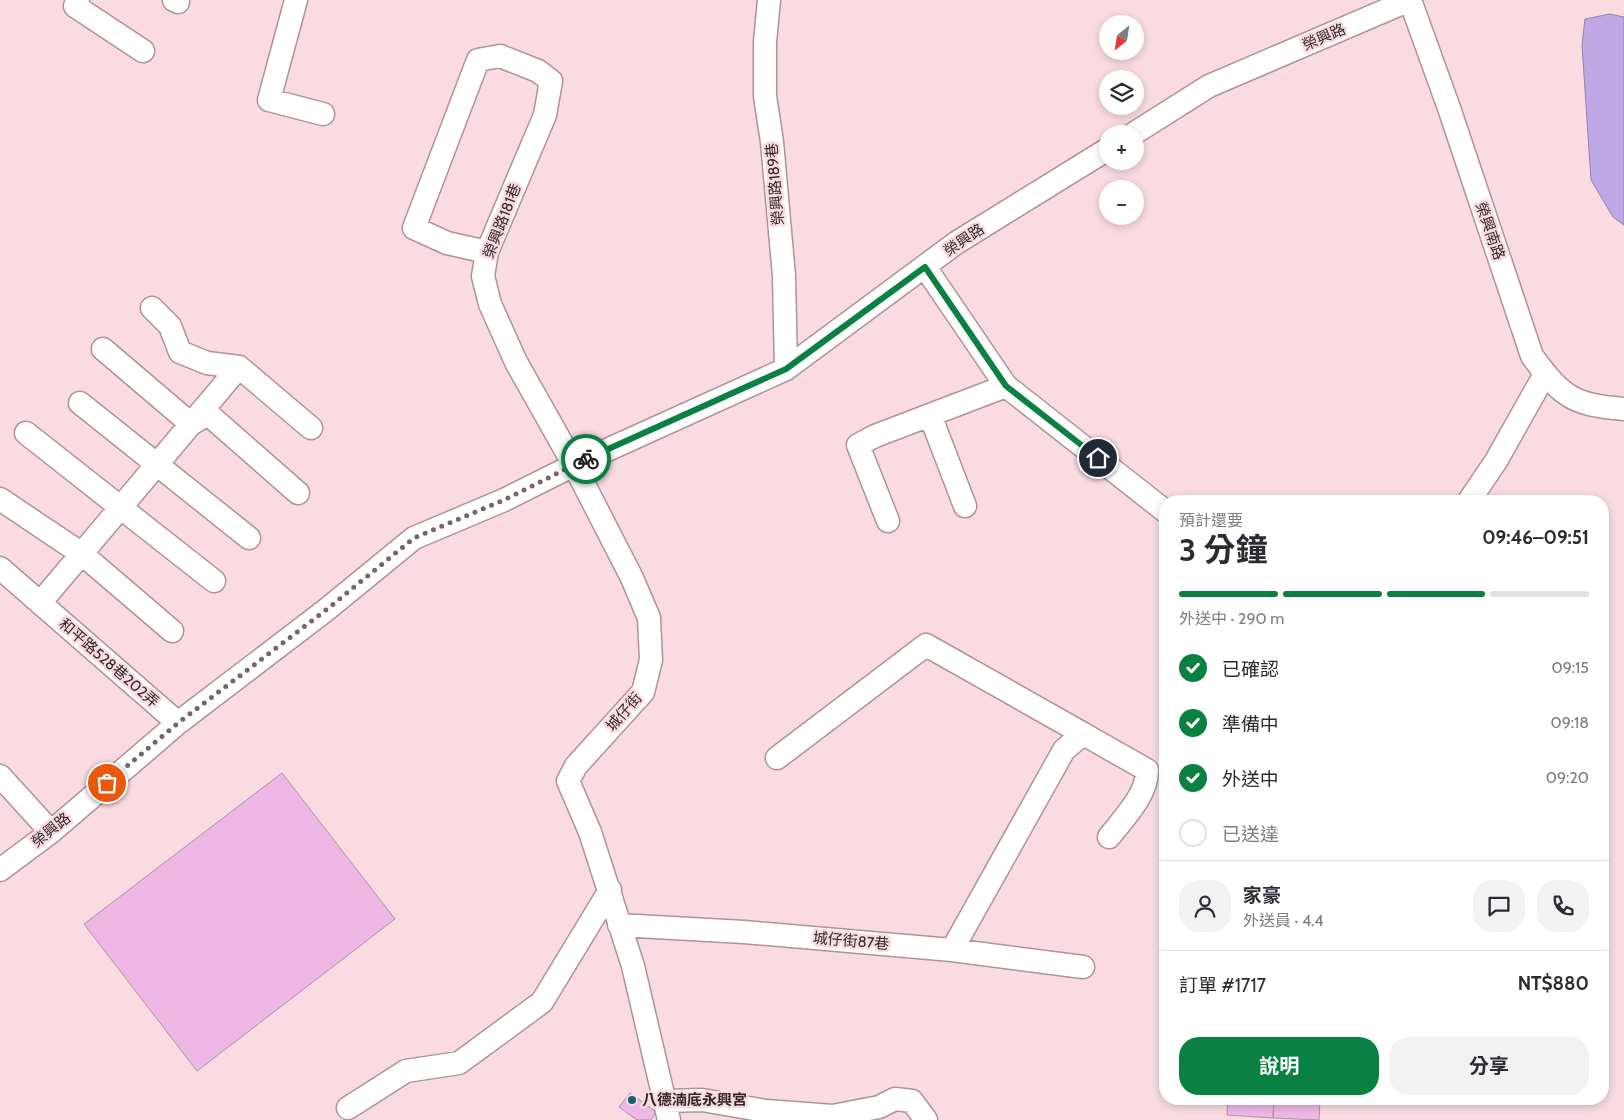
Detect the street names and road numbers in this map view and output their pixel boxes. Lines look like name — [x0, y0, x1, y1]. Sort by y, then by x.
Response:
street label: 榮興路 — [1300, 20, 1348, 54]
street label: 榮興路189巷 — [762, 142, 788, 226]
street label: 榮興路181巷 — [479, 181, 525, 261]
street label: 榮興南路 — [1472, 200, 1508, 262]
street label: 榮興路 — [940, 220, 988, 260]
street label: 和平路528巷202弄 — [55, 615, 163, 711]
street label: 城仔街 — [602, 689, 646, 735]
street label: 榮興路 — [28, 809, 74, 851]
street label: 城仔街87巷 — [812, 929, 890, 953]

